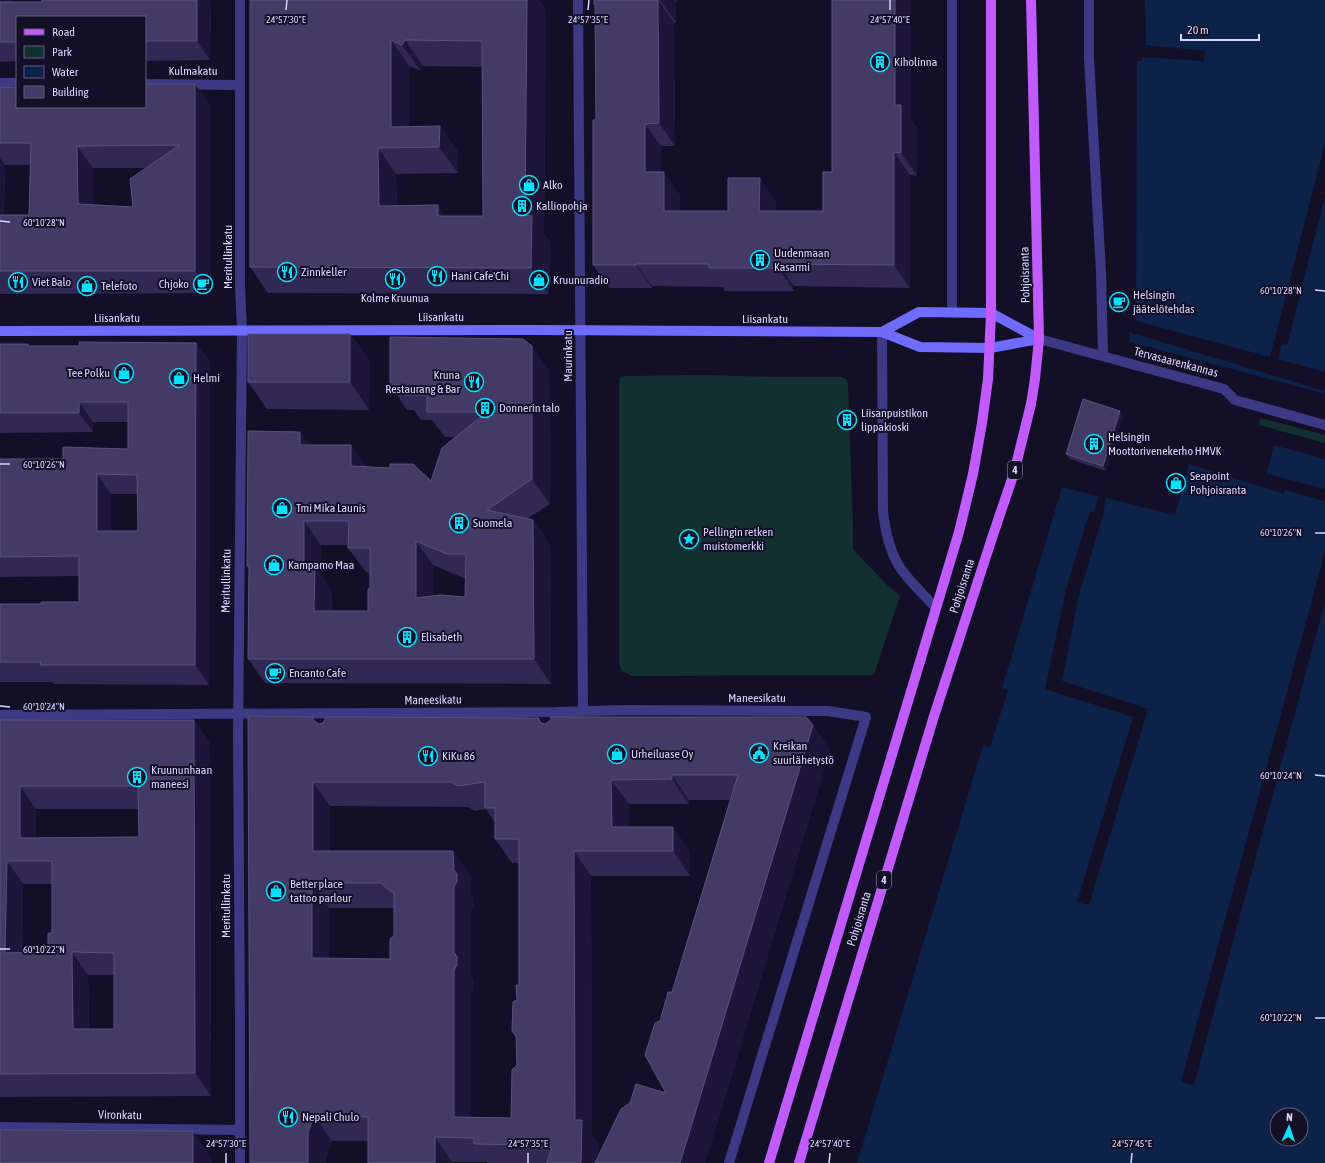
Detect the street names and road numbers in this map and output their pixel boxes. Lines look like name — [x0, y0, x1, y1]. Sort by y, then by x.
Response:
street label: Kulmakatu — [168, 64, 218, 78]
street label: Meritullinkatu — [221, 225, 235, 289]
street label: Pohjoisranta — [1018, 247, 1032, 303]
street label: Liisankatu — [418, 310, 464, 324]
street label: Liisankatu — [94, 311, 140, 325]
street label: Liisankatu — [742, 312, 788, 326]
street label: Maurinkatu — [561, 330, 575, 382]
street label: Tervasaarenkannas — [1132, 344, 1220, 380]
road number: 4 — [1008, 461, 1022, 479]
street label: Meritullinkatu — [218, 549, 234, 613]
street label: Pohjoisranta — [947, 557, 977, 615]
street label: Maneesikatu — [728, 691, 786, 705]
street label: Maneesikatu — [404, 692, 462, 707]
road number: 4 — [877, 871, 891, 889]
street label: Meritullinkatu — [219, 874, 233, 938]
street label: Pohjoisranta — [844, 890, 874, 948]
street label: Vironkatu — [98, 1108, 142, 1122]

